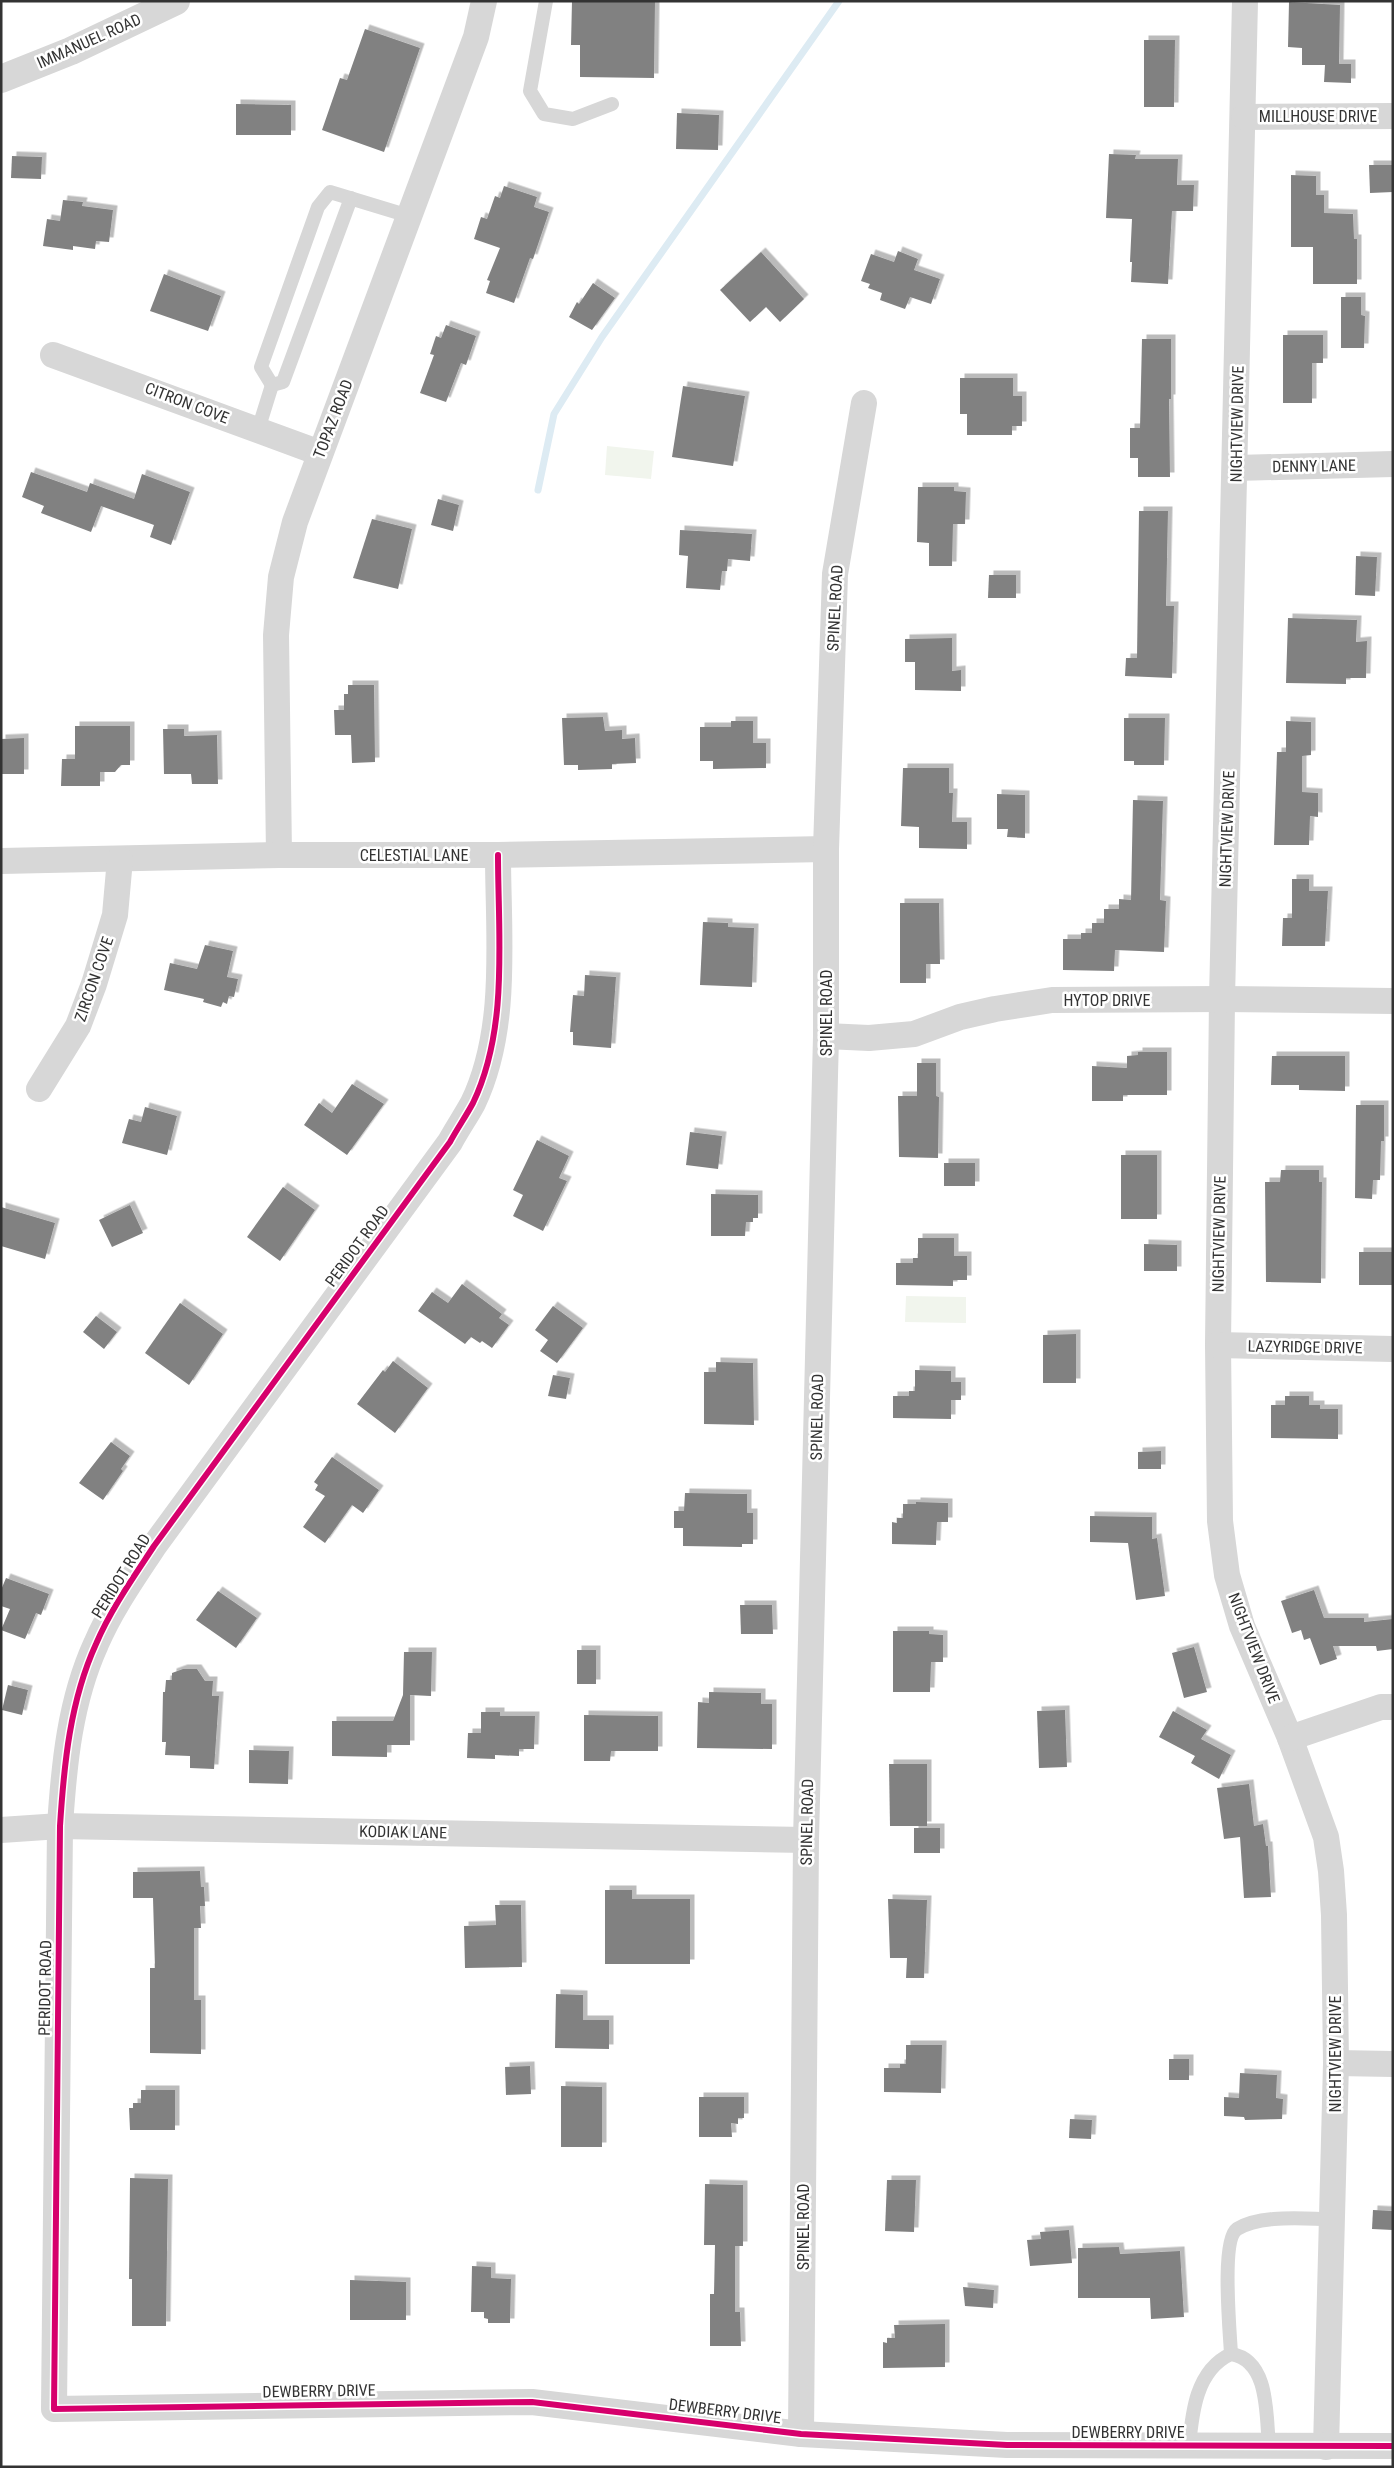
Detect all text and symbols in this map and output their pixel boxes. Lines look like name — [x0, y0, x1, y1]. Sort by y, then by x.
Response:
street label: IMMANUEL ROAD — [34, 10, 144, 72]
street label: MILLHOUSE DRIVE — [1259, 107, 1377, 126]
street label: NIGHTVIEW DRIVE — [1226, 365, 1248, 483]
street label: TOPAZ ROAD — [309, 377, 357, 461]
street label: CITRON COVE — [142, 378, 232, 428]
street label: DENNY LANE — [1272, 456, 1356, 476]
street label: SPINEL ROAD — [823, 564, 847, 652]
street label: NIGHTVIEW DRIVE — [1215, 770, 1239, 888]
street label: CELESTIAL LANE — [360, 846, 468, 865]
street label: ZIRCON COVE — [71, 934, 117, 1024]
street label: SPINEL ROAD — [817, 970, 836, 1056]
street label: HYTOP DRIVE — [1063, 991, 1151, 1010]
street label: NIGHTVIEW DRIVE — [1208, 1175, 1230, 1293]
street label: PERIDOT ROAD — [321, 1202, 393, 1290]
street label: LAZYRIDGE DRIVE — [1247, 1336, 1363, 1358]
street label: SPINEL ROAD — [807, 1374, 827, 1460]
street label: PERIDOT ROAD — [88, 1530, 154, 1622]
street label: NIGHTVIEW DRIVE — [1224, 1590, 1284, 1706]
street label: SPINEL ROAD — [797, 1779, 817, 1865]
street label: KODIAK LANE — [359, 1822, 447, 1842]
street label: PERIDOT ROAD — [35, 1940, 55, 2036]
street label: NIGHTVIEW DRIVE — [1326, 1996, 1345, 2112]
street label: SPINEL ROAD — [794, 2184, 813, 2270]
street label: DEWBERRY DRIVE — [262, 2381, 376, 2401]
street label: DEWBERRY DRIVE — [668, 2395, 782, 2427]
street label: DEWBERRY DRIVE — [1071, 2423, 1185, 2442]

